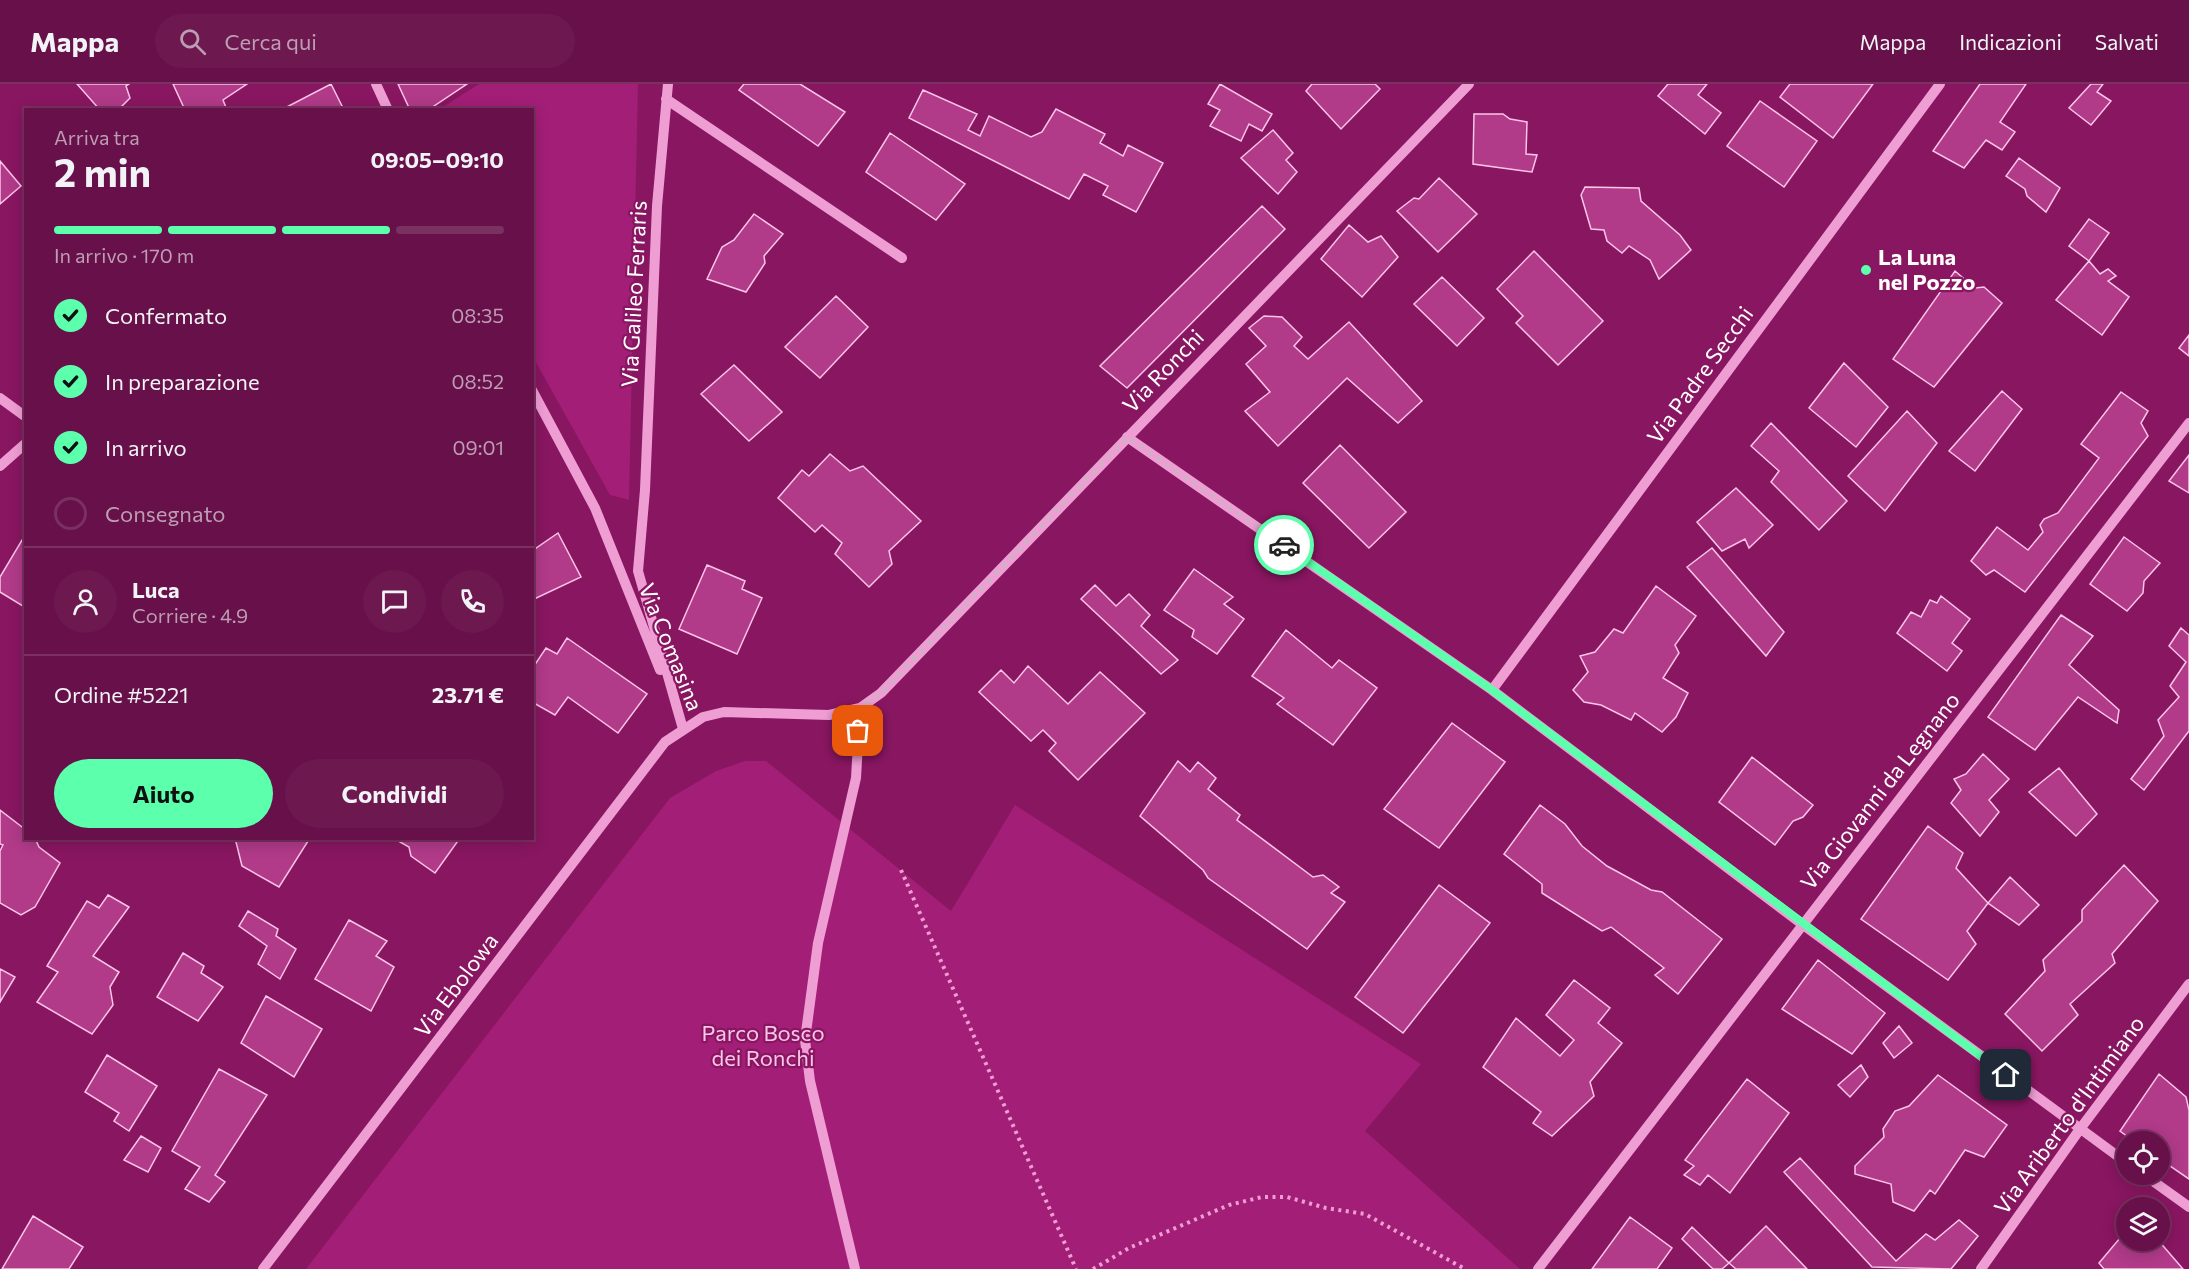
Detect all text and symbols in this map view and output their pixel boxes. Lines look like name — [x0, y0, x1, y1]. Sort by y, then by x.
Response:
search box — [155, 14, 575, 68]
text: Mappa — [30, 24, 119, 58]
icon: search — [176, 25, 209, 58]
text: Cerca qui — [224, 28, 317, 55]
text: Mappa — [1859, 29, 1926, 54]
text: Indicazioni — [1959, 29, 2062, 54]
text: Salvati — [2095, 29, 2159, 54]
text: Arriva tra — [54, 125, 140, 149]
text: 09:05–09:10 — [370, 146, 504, 173]
text: 2 min — [54, 147, 151, 195]
street label: Via Galileo Ferraris — [615, 200, 652, 388]
text: In arrivo · 170 m — [54, 243, 194, 267]
place label: La Luna nel Pozzo — [1878, 243, 1975, 295]
marker: La Luna nel Pozzo — [1859, 263, 1873, 277]
icon: check — [54, 299, 87, 332]
street label: Via Padre Secchi — [1641, 301, 1758, 449]
text: Confermato — [105, 302, 227, 329]
text: 08:35 — [451, 303, 504, 327]
street label: Via Ronchi — [1116, 323, 1209, 418]
icon: check — [54, 365, 87, 398]
text: In preparazione — [105, 368, 260, 395]
text: 08:52 — [452, 369, 504, 393]
icon: check — [54, 431, 87, 464]
text: In arrivo — [105, 434, 187, 461]
text: 09:01 — [452, 435, 504, 459]
text: Consegnato — [105, 500, 225, 527]
courier — [1254, 515, 1314, 575]
icon: car — [1268, 529, 1301, 562]
button: person — [54, 570, 117, 633]
button: chat — [363, 570, 426, 633]
button: phone — [441, 570, 504, 633]
text: Luca — [132, 576, 180, 603]
street label: Via Comasina — [634, 579, 709, 715]
text: Corriere · 4.9 — [132, 603, 248, 627]
text: Ordine #5221 — [54, 681, 189, 708]
text: 23.71 € — [432, 681, 504, 708]
street label: Via Giovanni da Legnano — [1794, 687, 1965, 895]
pin — [832, 705, 883, 756]
icon: bag — [841, 714, 874, 747]
button: Aiuto — [54, 759, 273, 828]
button: Condividi — [285, 759, 504, 828]
street label: Via Ebolowa — [408, 927, 503, 1042]
street label: Via Ariberto d'Intimiano — [1988, 1010, 2150, 1219]
park label: Parco Bosco dei Ronchi — [701, 1019, 825, 1071]
pin — [1980, 1049, 2031, 1100]
icon: home — [1989, 1058, 2022, 1091]
map controls — [2116, 1131, 2170, 1251]
button: locate — [2116, 1131, 2170, 1185]
button: layers — [2116, 1197, 2170, 1251]

